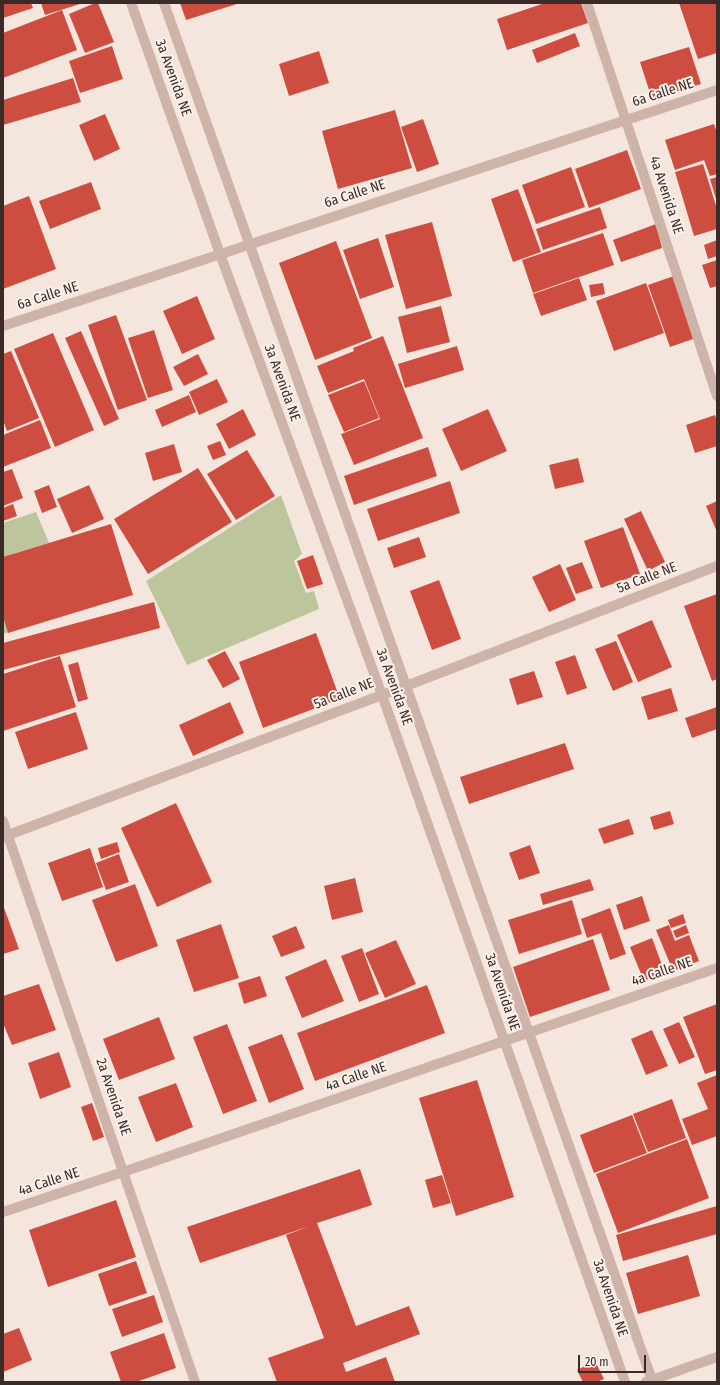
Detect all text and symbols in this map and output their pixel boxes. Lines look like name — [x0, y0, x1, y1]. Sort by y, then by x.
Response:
street label: 3a Avenida NE — [151, 37, 195, 119]
street label: 6a Calle NE — [630, 75, 696, 111]
street label: 4a Avenida NE — [645, 154, 687, 236]
street label: 6a Calle NE — [322, 176, 388, 212]
street label: 6a Calle NE — [15, 278, 81, 314]
street label: 3a Avenida NE — [260, 342, 304, 424]
street label: 5a Calle NE — [615, 559, 679, 597]
street label: 3a Avenida NE — [372, 646, 416, 728]
street label: 5a Calle NE — [312, 675, 376, 713]
street label: 3a Avenida NE — [481, 951, 523, 1033]
street label: 4a Calle NE — [629, 954, 695, 990]
street label: 2a Avenida NE — [92, 1056, 134, 1138]
street label: 4a Calle NE — [323, 1059, 389, 1095]
street label: 4a Calle NE — [16, 1164, 82, 1200]
street label: 3a Avenida NE — [589, 1257, 631, 1339]
scale bar — [580, 1347, 648, 1373]
text: 20 m — [585, 1355, 609, 1369]

